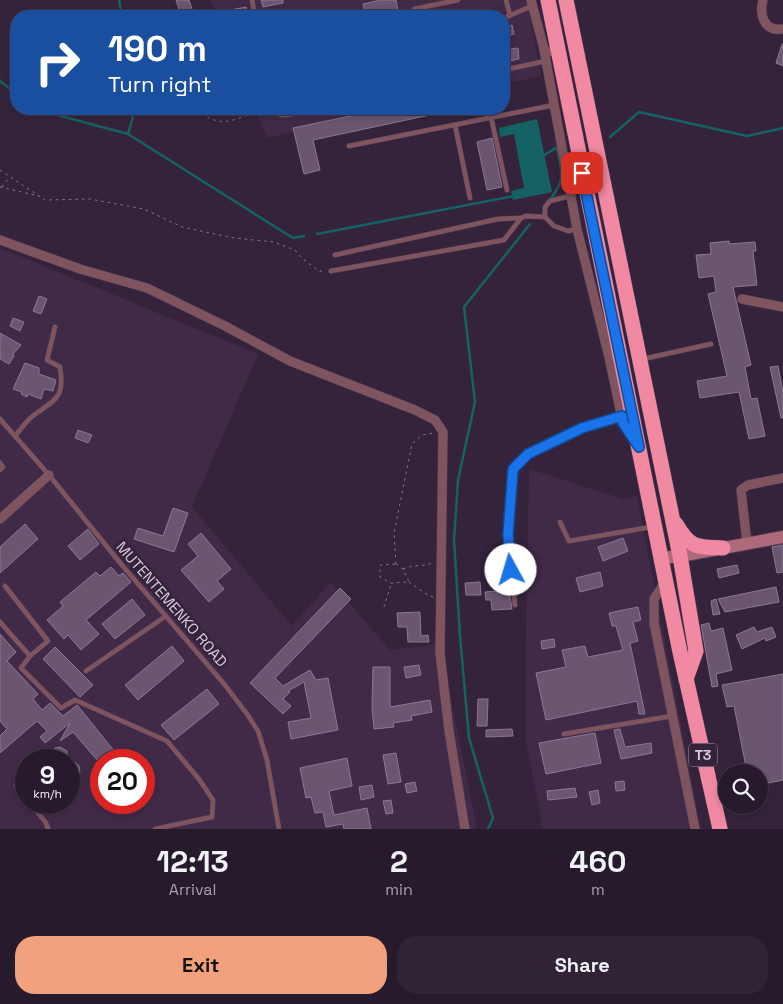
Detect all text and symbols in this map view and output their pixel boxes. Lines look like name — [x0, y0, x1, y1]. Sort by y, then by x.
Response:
text: 190 m — [108, 27, 207, 71]
icon: right — [25, 30, 90, 95]
text: Turn right — [108, 70, 211, 98]
pin — [561, 152, 603, 194]
icon: arrive — [568, 159, 596, 187]
street label: MUTENTEMENKO ROAD — [112, 537, 232, 671]
position arrow — [484, 543, 536, 595]
road number: T3 — [689, 744, 717, 766]
speed limit sign: 20 — [90, 749, 155, 814]
text: 9 — [40, 759, 55, 791]
map controls — [718, 764, 768, 814]
button: search — [718, 764, 768, 814]
text: km/h — [33, 786, 62, 802]
text: 12:13 — [157, 842, 229, 881]
text: 2 — [390, 842, 408, 881]
text: 460 — [569, 842, 626, 881]
text: Arrival — [169, 879, 216, 900]
text: min — [385, 879, 413, 900]
text: m — [591, 879, 605, 900]
button: Exit — [15, 936, 387, 994]
button: Share — [397, 936, 768, 994]

